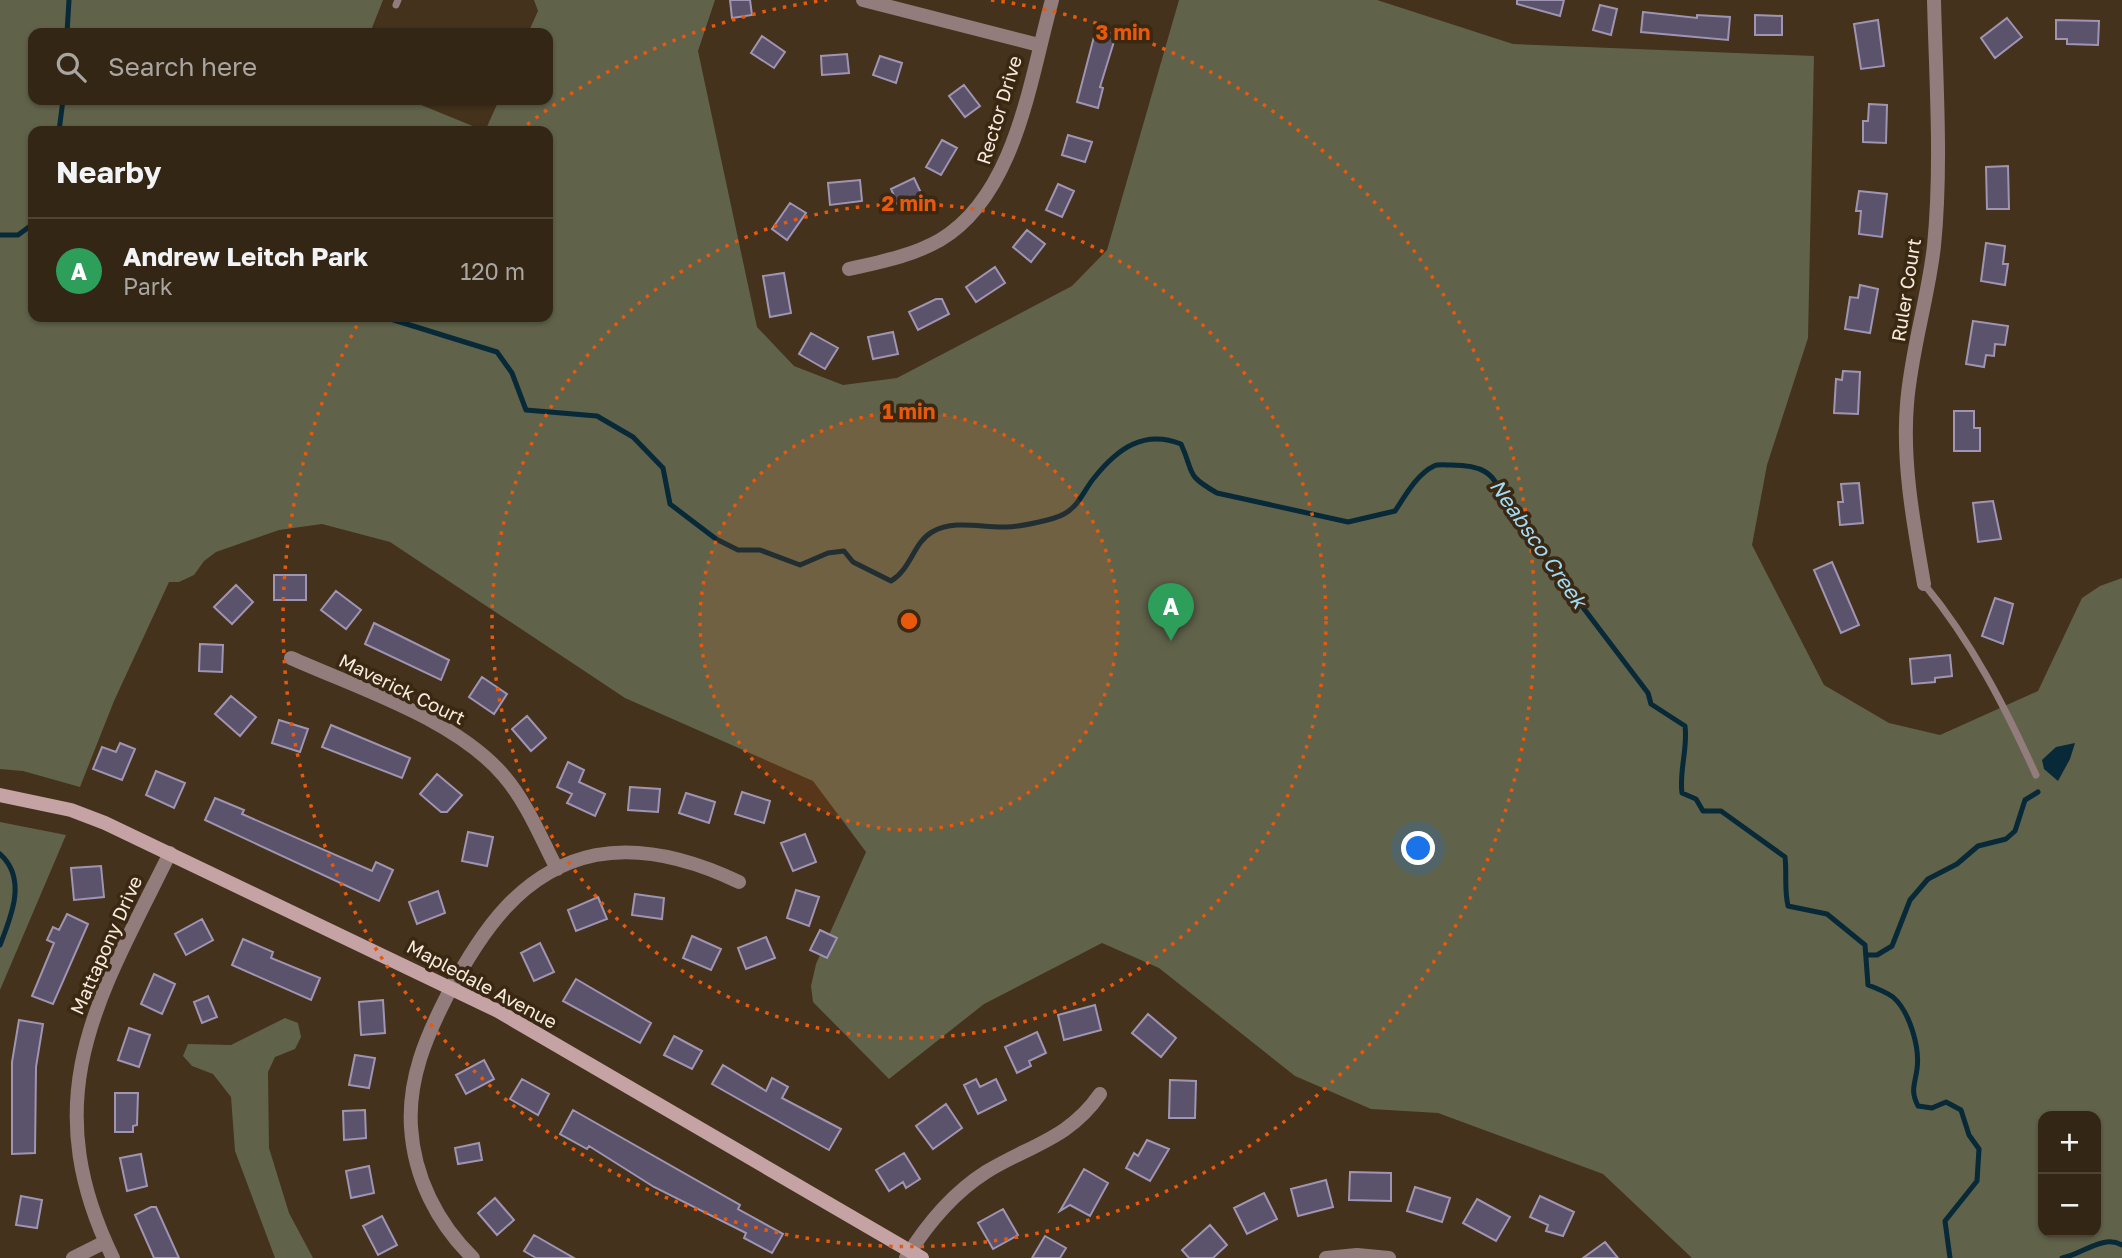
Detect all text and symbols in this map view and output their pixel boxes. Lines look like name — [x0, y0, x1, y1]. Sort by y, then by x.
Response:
text: 3 min — [1096, 19, 1150, 45]
search box — [28, 28, 553, 105]
icon: search — [52, 48, 90, 86]
text: Search here — [108, 51, 257, 82]
street label: Rector Drive — [971, 53, 1026, 167]
text: Nearby — [56, 154, 161, 190]
text: 2 min — [882, 190, 936, 216]
street label: Ruler Court — [1886, 237, 1925, 343]
text: Andrew Leitch Park — [123, 241, 368, 272]
text: A — [71, 257, 87, 285]
text: 120 m — [460, 257, 525, 285]
text: Park — [123, 272, 173, 300]
text: 1 min — [883, 398, 935, 424]
water label: Neabsco Creek — [1485, 474, 1594, 615]
pin: A — [1148, 583, 1194, 641]
centre of rings — [897, 609, 921, 633]
street label: Maverick Court — [335, 648, 469, 729]
your location — [1401, 831, 1435, 865]
street label: Mattapony Drive — [65, 872, 146, 1018]
street label: Mapledale Avenue — [403, 934, 561, 1033]
map controls — [2038, 1111, 2101, 1237]
button: + — [2038, 1111, 2101, 1174]
button: − — [2038, 1174, 2101, 1237]

